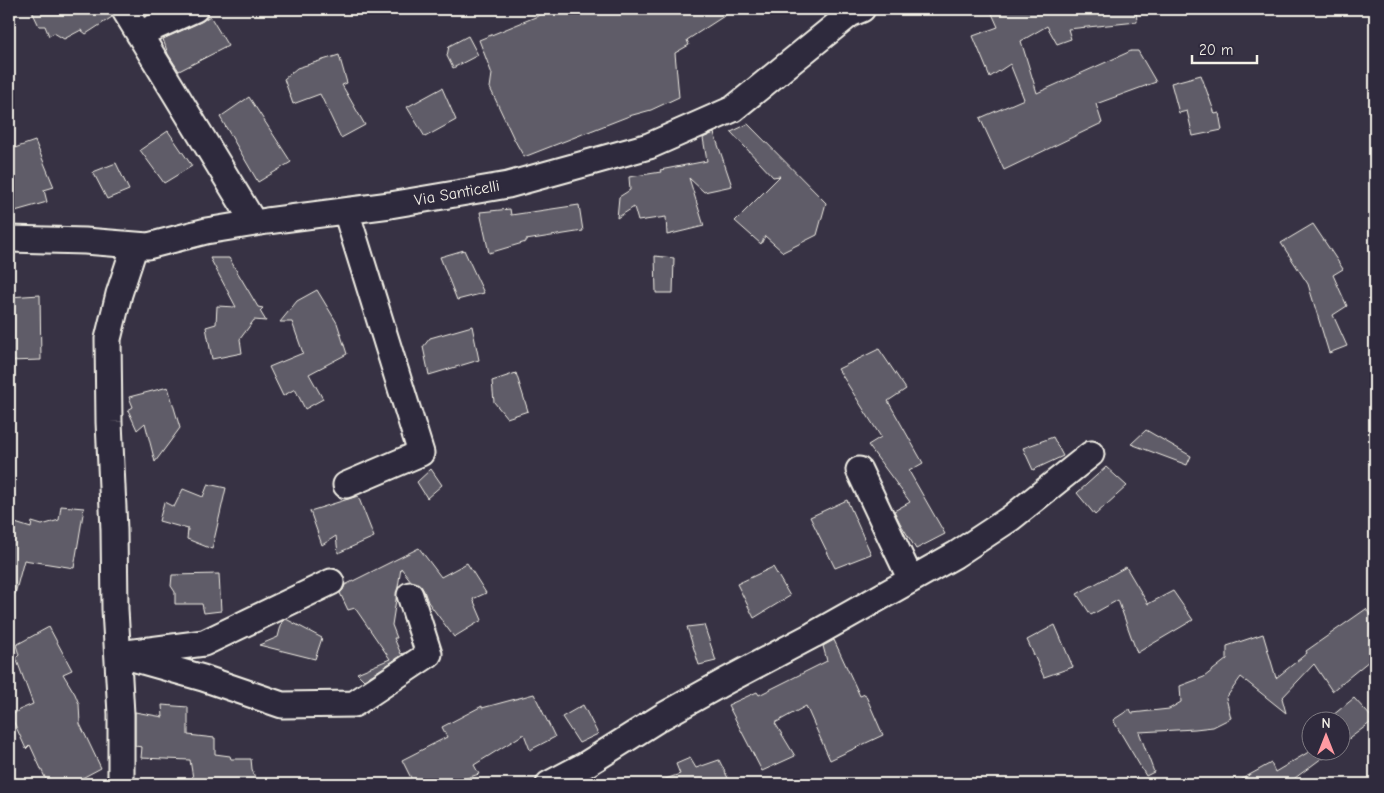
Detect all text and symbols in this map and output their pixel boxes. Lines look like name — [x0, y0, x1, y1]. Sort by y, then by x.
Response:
scale bar — [1192, 32, 1256, 64]
text: 20 m — [1199, 41, 1233, 59]
street label: Via Santicelli — [413, 177, 501, 209]
north arrow — [1302, 710, 1352, 760]
text: N — [1321, 715, 1331, 732]

